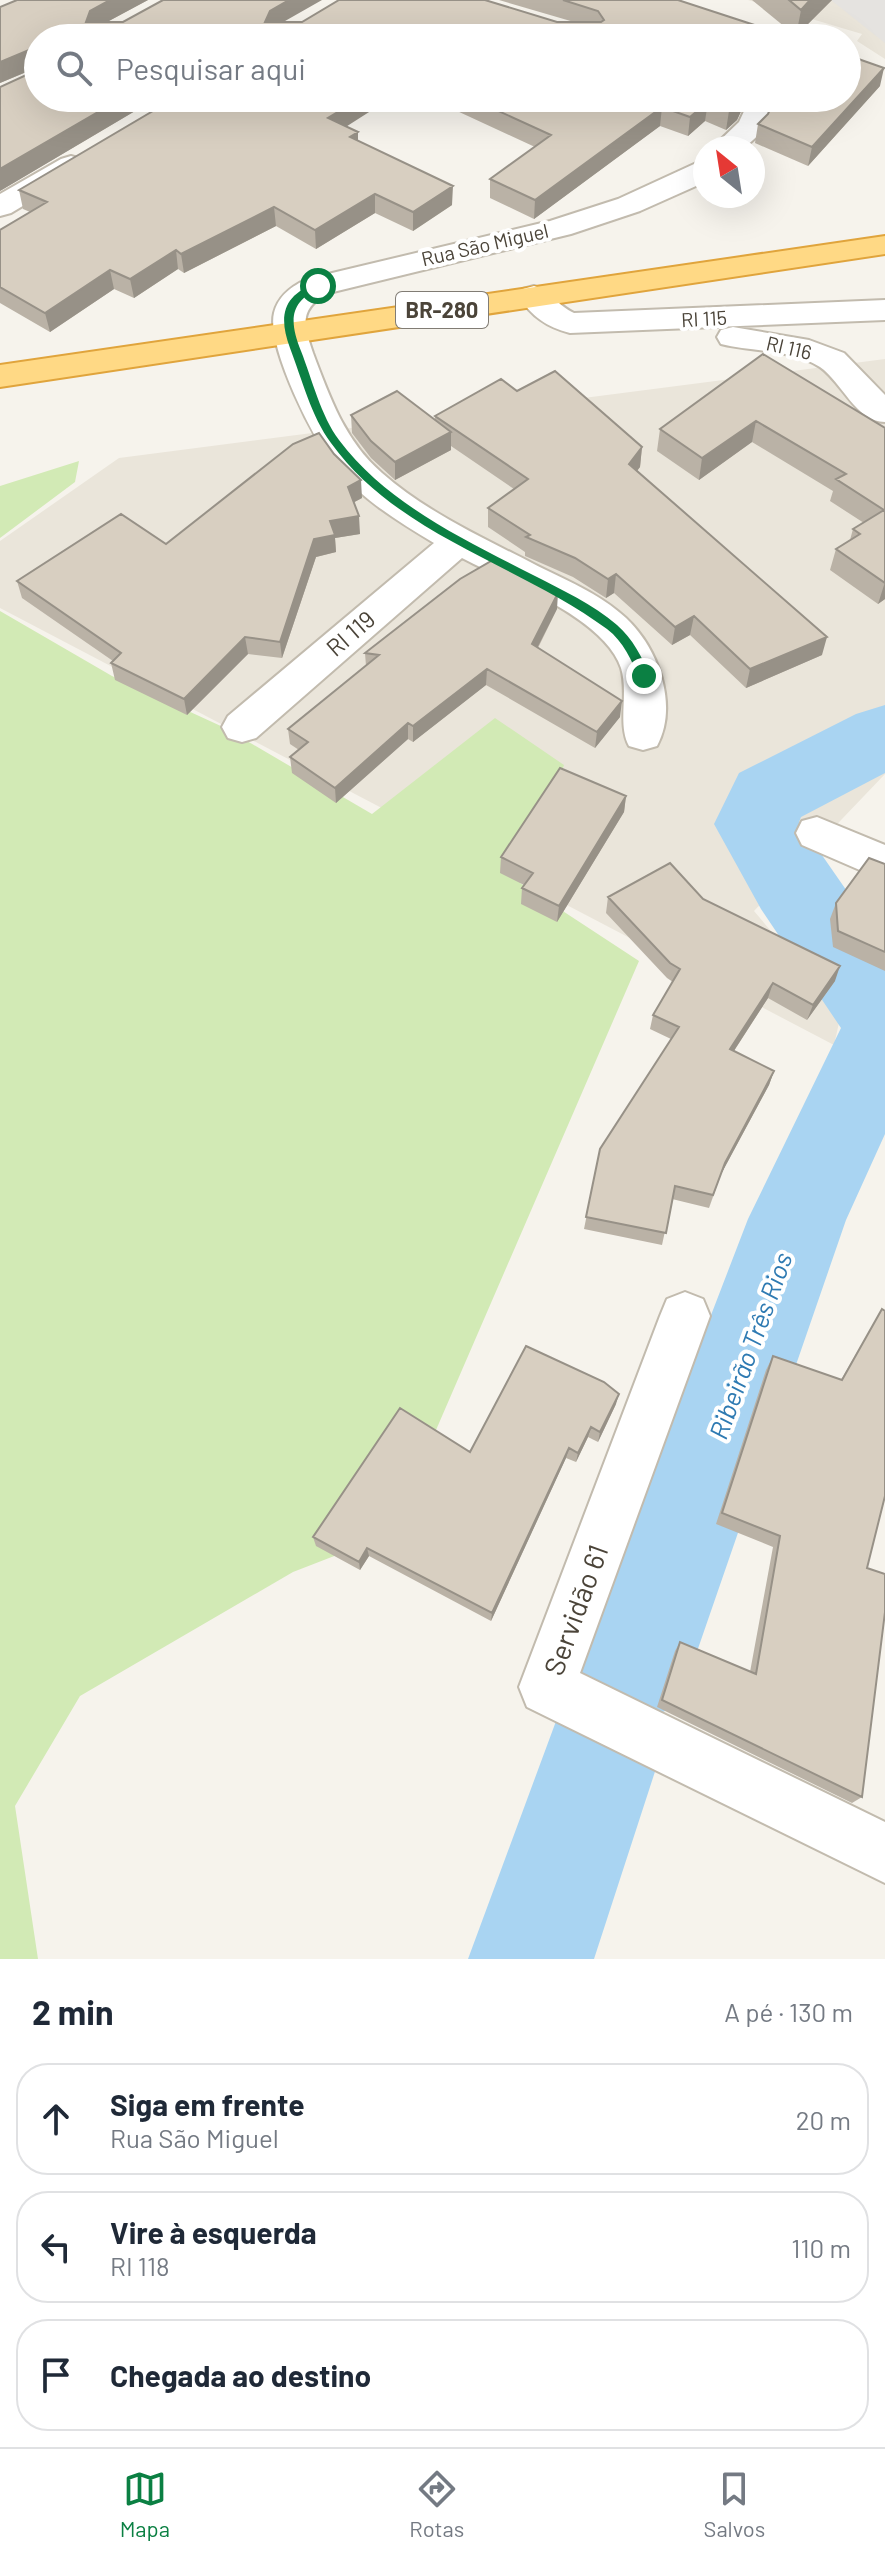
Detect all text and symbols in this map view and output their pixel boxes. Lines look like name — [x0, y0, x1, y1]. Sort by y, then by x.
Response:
search box — [24, 24, 861, 112]
icon: search — [52, 46, 96, 90]
text: Pesquisar aqui — [116, 50, 306, 86]
north arrow — [693, 136, 765, 208]
street label: Rua São Miguel — [419, 218, 551, 270]
route start — [300, 268, 336, 304]
road number: BR-280 — [396, 292, 488, 328]
street label: RI 115 — [680, 305, 727, 331]
street label: RI 116 — [764, 330, 814, 364]
street label: RI 119 — [320, 604, 380, 662]
route end — [626, 658, 662, 694]
water label: Ribeirão Três Rios — [701, 1248, 798, 1443]
street label: Servidão 61 — [536, 1540, 614, 1680]
text: 2 min — [32, 1991, 114, 2032]
text: A pé · 130 m — [724, 1996, 853, 2027]
text: Siga em frente — [110, 2086, 305, 2122]
icon: ahead — [34, 2097, 78, 2141]
text: 20 m — [796, 2104, 851, 2135]
text: Rua São Miguel — [110, 2122, 279, 2153]
text: Vire à esquerda — [110, 2214, 317, 2250]
icon: left — [34, 2225, 78, 2269]
text: 110 m — [791, 2232, 851, 2263]
text: RI 118 — [110, 2250, 170, 2281]
icon: arrive — [34, 2353, 78, 2397]
text: Chegada ao destino — [110, 2357, 371, 2393]
tab: Mapa — [120, 2467, 170, 2541]
tab: Rotas — [409, 2467, 464, 2541]
tab: Salvos — [704, 2467, 765, 2541]

